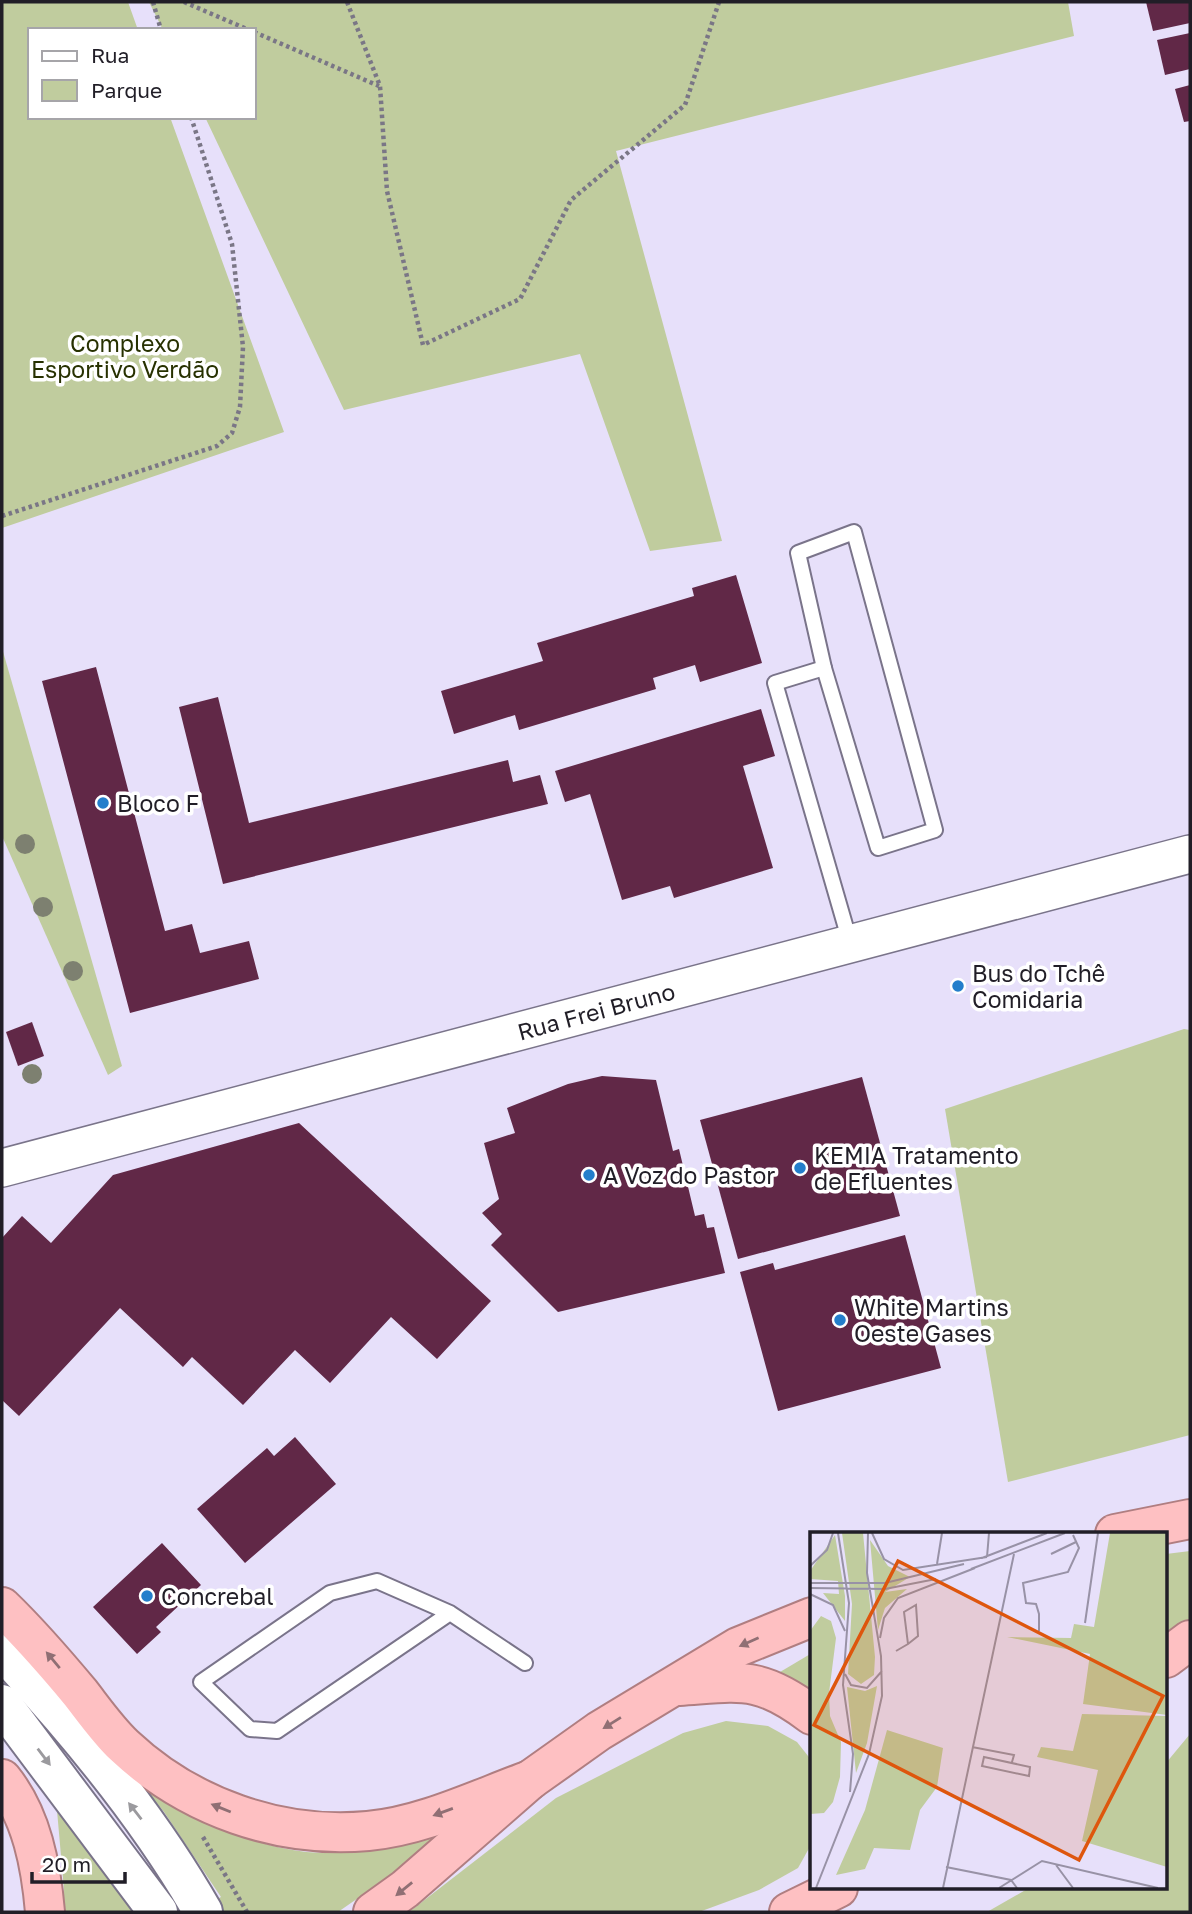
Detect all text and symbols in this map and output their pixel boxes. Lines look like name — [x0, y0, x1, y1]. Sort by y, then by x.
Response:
legend — [28, 28, 256, 119]
text: Rua — [91, 42, 129, 68]
text: Parque — [91, 77, 162, 103]
park label: Complexo Esportivo Verdão — [31, 329, 219, 383]
place label: Bloco F — [117, 789, 199, 817]
marker: Bloco F — [95, 795, 111, 811]
place label: Bus do Tchê Comidaria — [972, 959, 1105, 1013]
street label: Rua Frei Bruno — [514, 977, 678, 1045]
marker: Bus do Tchê Comidaria — [950, 978, 966, 994]
place label: KEMIA Tratamento de Efluentes — [814, 1141, 1019, 1195]
marker: KEMIA Tratamento de Efluentes — [792, 1160, 808, 1176]
place label: A Voz do Pastor — [603, 1161, 775, 1189]
marker: A Voz do Pastor — [581, 1167, 597, 1183]
place label: White Martins Oeste Gases — [854, 1293, 1009, 1347]
marker: White Martins Oeste Gases — [832, 1312, 848, 1328]
inset map — [810, 1532, 1168, 1890]
place label: Concrebal — [161, 1582, 274, 1610]
marker: Concrebal — [139, 1588, 155, 1604]
one-way arrow — [739, 1636, 759, 1648]
one-way arrow — [46, 1652, 61, 1669]
one-way arrow — [602, 1716, 621, 1729]
one-way arrow — [37, 1748, 51, 1767]
one-way arrow — [128, 1802, 143, 1820]
one-way arrow — [211, 1803, 232, 1814]
one-way arrow — [432, 1807, 453, 1818]
scale bar — [32, 1840, 124, 1884]
text: 20 m — [42, 1851, 91, 1877]
one-way arrow — [396, 1881, 414, 1896]

